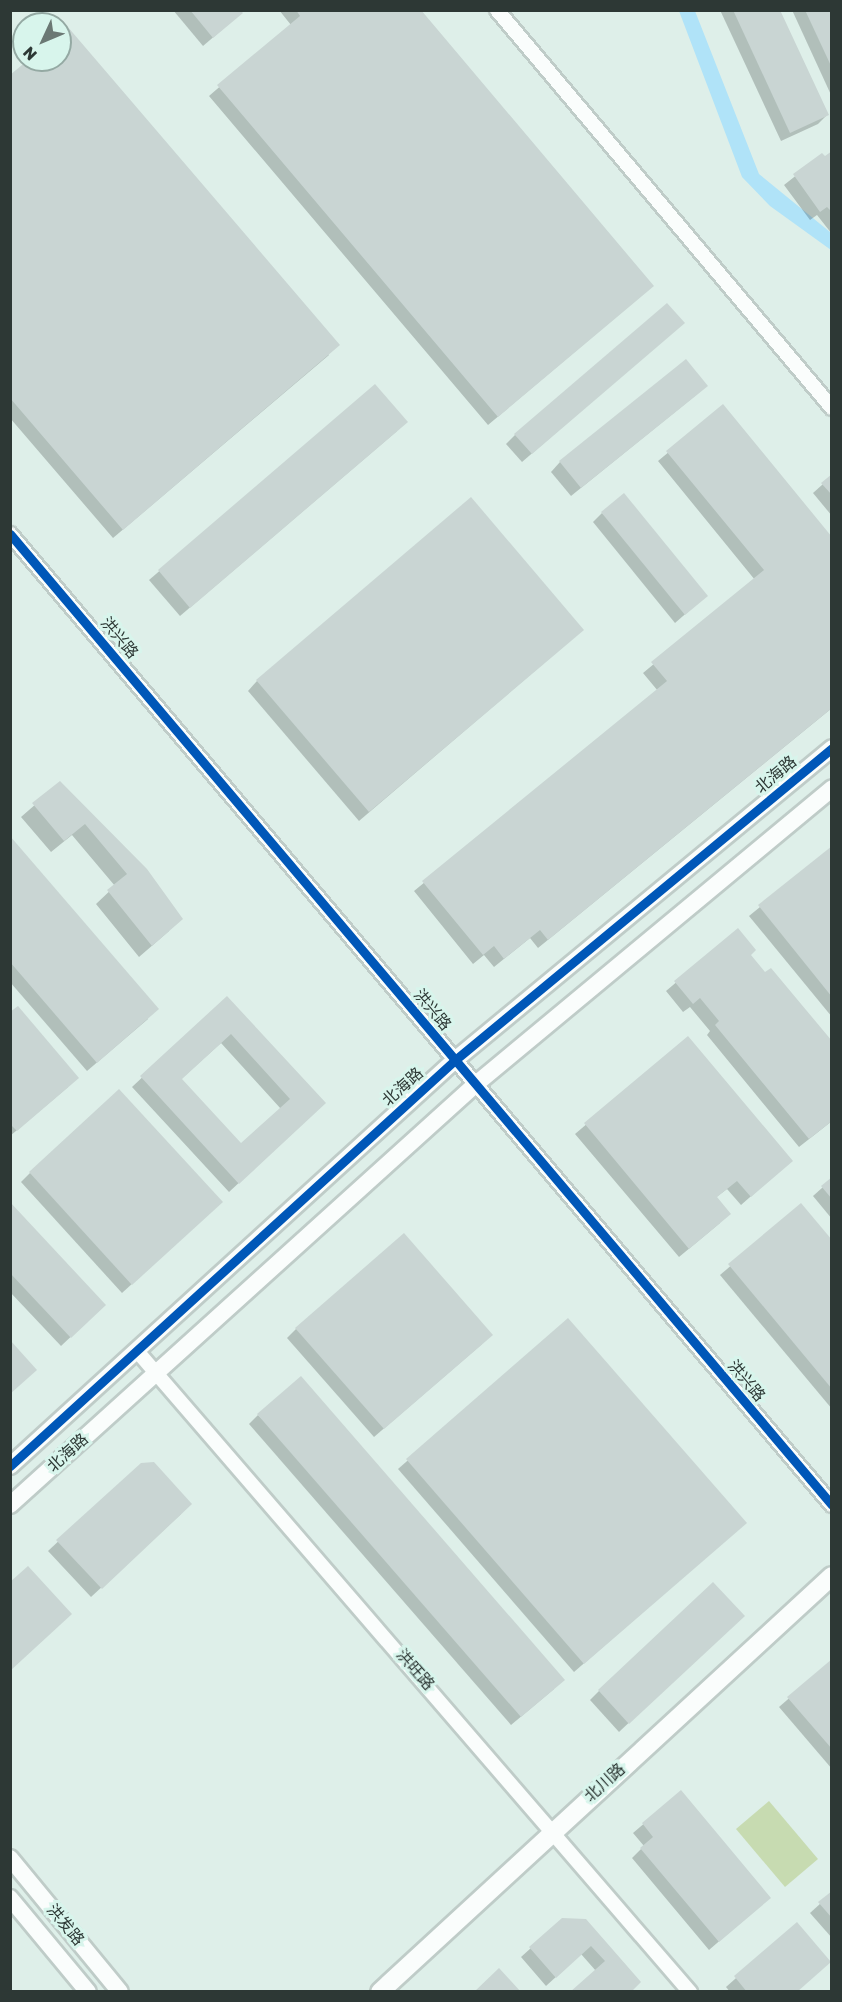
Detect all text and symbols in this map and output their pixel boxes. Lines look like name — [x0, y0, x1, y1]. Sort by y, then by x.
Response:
north arrow — [12, 12, 72, 72]
text: N — [19, 43, 41, 64]
street label: 洪兴路 — [96, 613, 142, 663]
street label: 北海路 — [751, 752, 801, 798]
street label: 洪兴路 — [409, 985, 455, 1035]
street label: 北海路 — [379, 1064, 427, 1110]
street label: 洪兴路 — [723, 1356, 769, 1406]
street label: 北海路 — [44, 1430, 92, 1476]
street label: 洪旺路 — [392, 1646, 438, 1694]
street label: 北川路 — [581, 1760, 629, 1806]
street label: 洪发路 — [42, 1900, 88, 1950]

